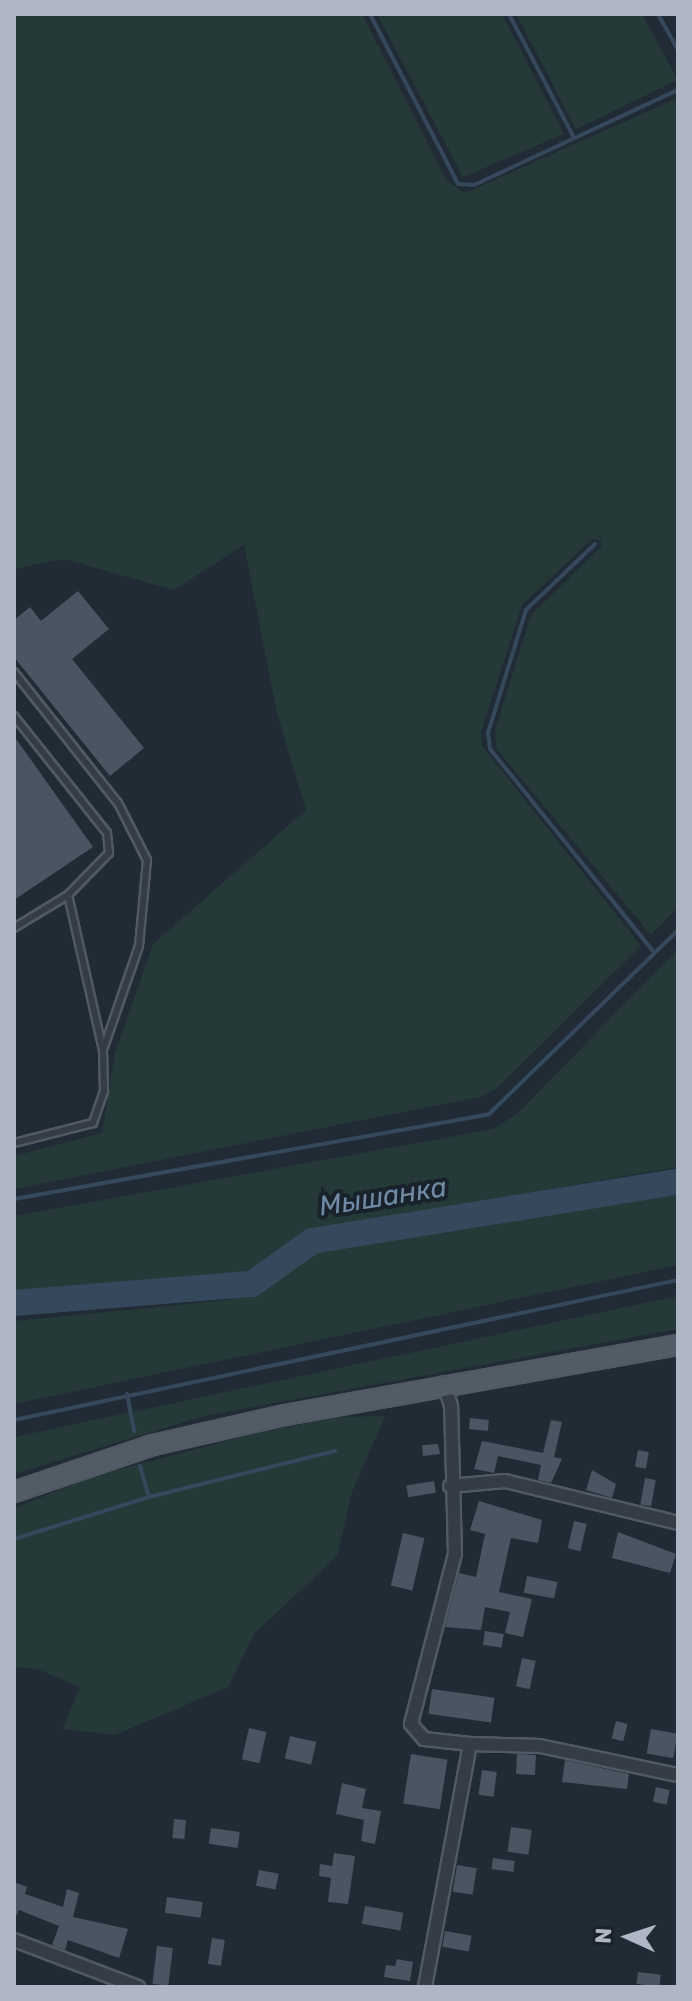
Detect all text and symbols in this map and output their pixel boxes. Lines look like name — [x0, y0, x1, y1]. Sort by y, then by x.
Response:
water label: Мышанка — [317, 1170, 449, 1224]
north arrow — [588, 1897, 668, 1977]
text: N — [590, 1927, 617, 1944]

